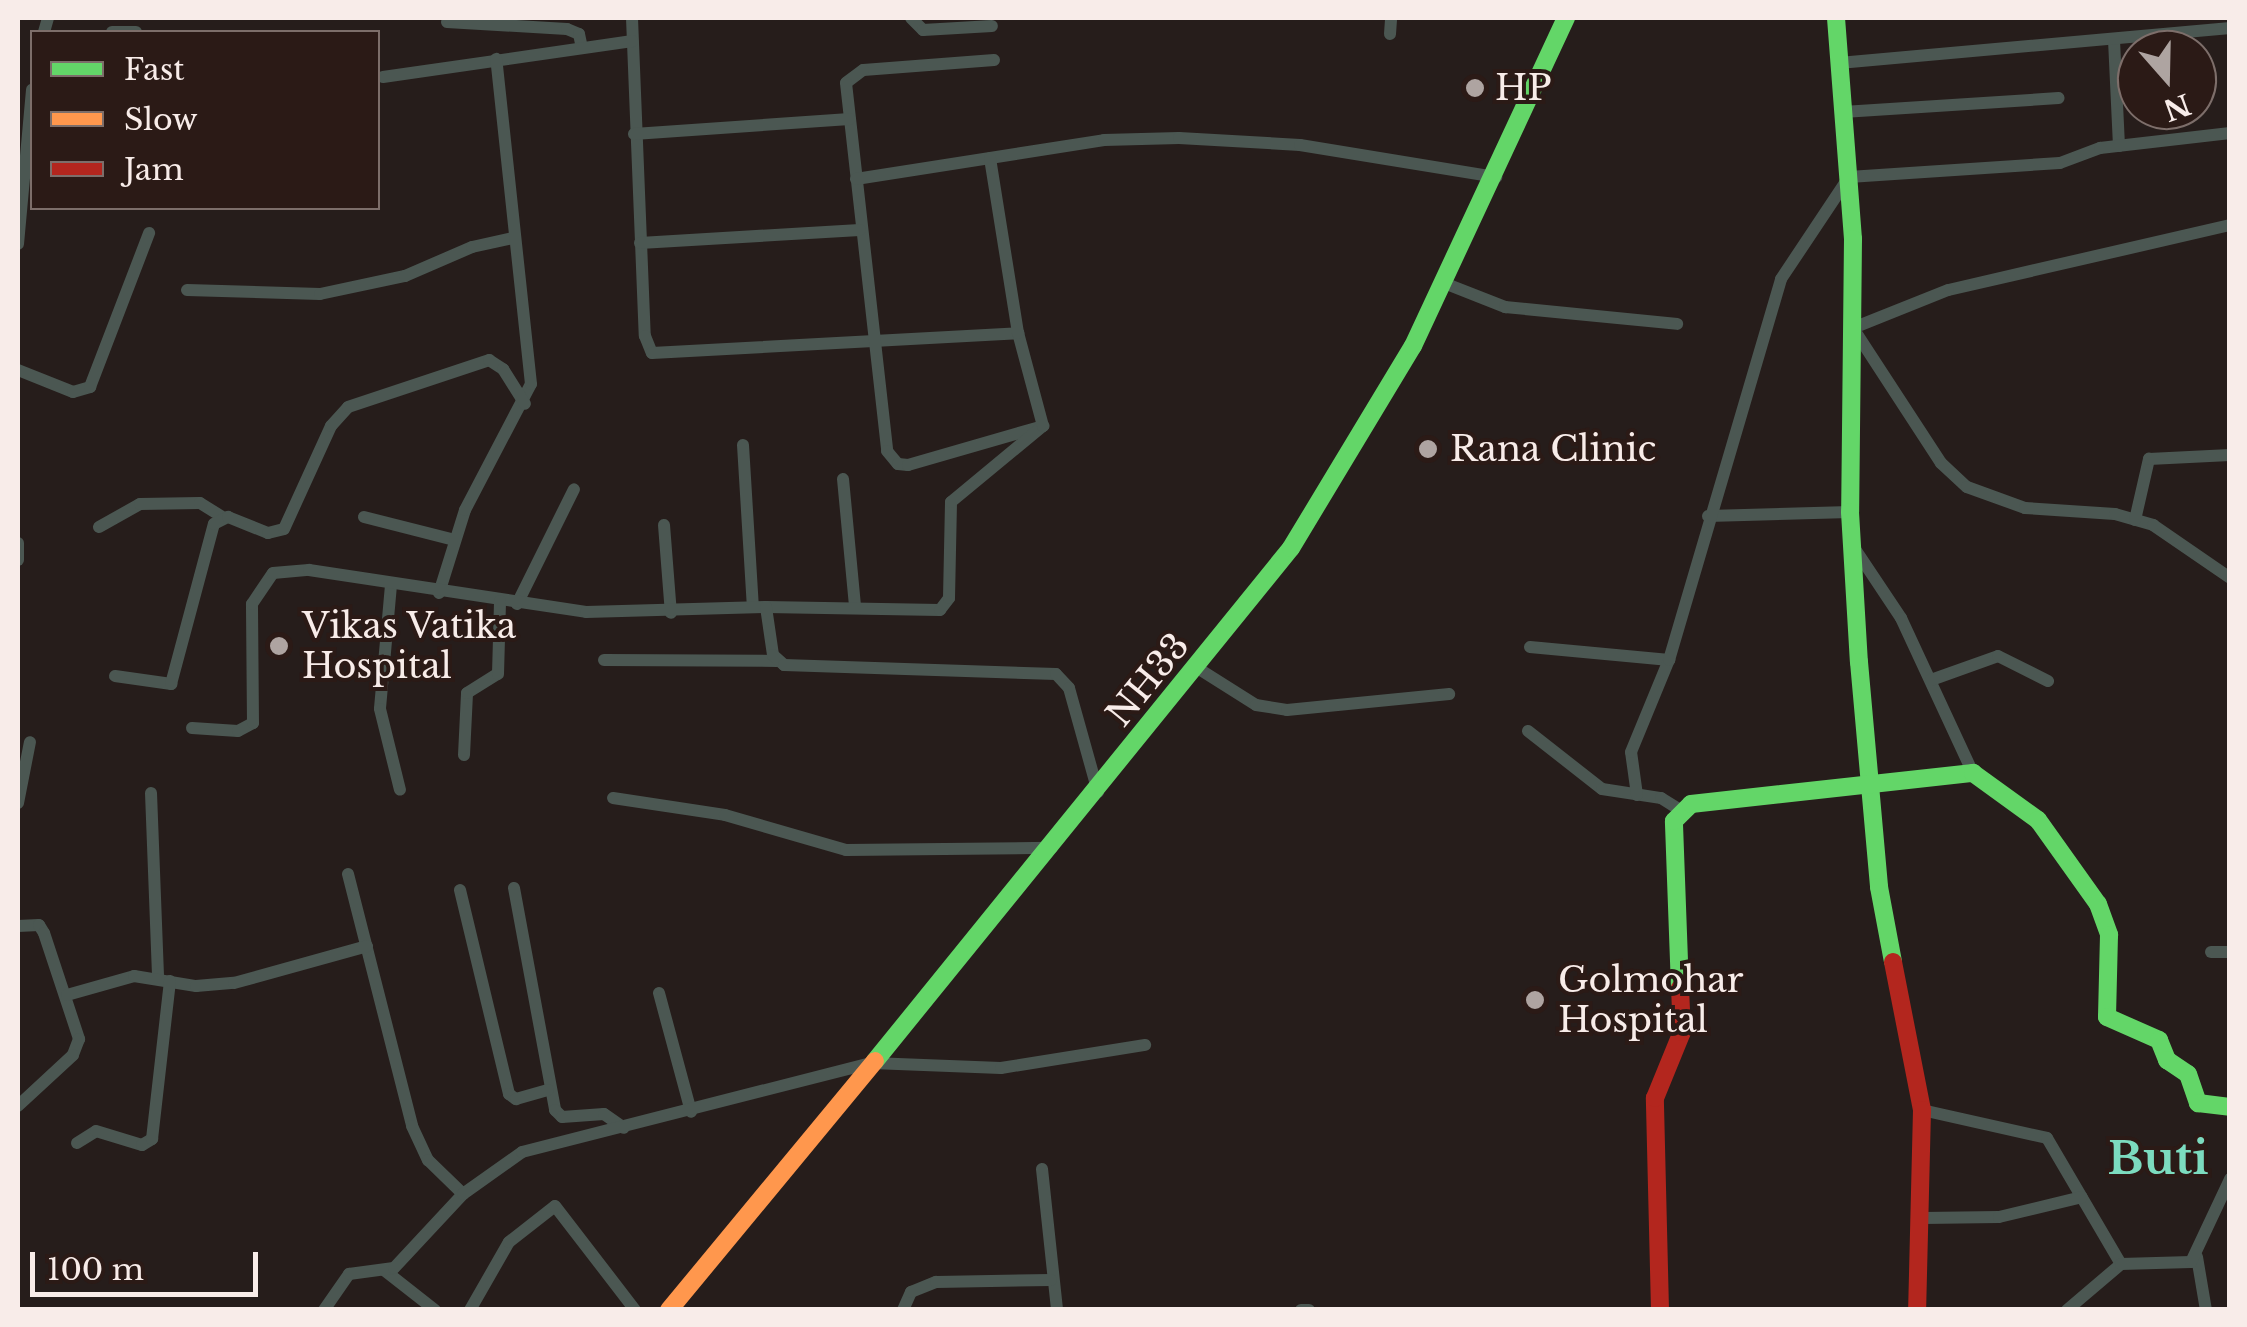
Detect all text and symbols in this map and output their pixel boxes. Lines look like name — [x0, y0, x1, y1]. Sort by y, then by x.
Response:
legend — [30, 30, 380, 210]
north arrow — [2117, 30, 2217, 130]
text: Fast — [124, 51, 185, 88]
place label: HP — [1495, 67, 1551, 109]
marker: HP — [1464, 77, 1486, 99]
text: N — [2158, 86, 2195, 128]
text: Slow — [124, 101, 198, 138]
text: Jam — [124, 151, 184, 188]
place label: Rana Clinic — [1450, 428, 1657, 470]
marker: Rana Clinic — [1415, 436, 1441, 462]
place label: Vikas Vatika Hospital — [302, 605, 518, 687]
street label: NH33 — [1098, 625, 1198, 735]
marker: Vikas Vatika Hospital — [266, 633, 292, 659]
place label: Golmohar Hospital — [1558, 959, 1743, 1041]
marker: Golmohar Hospital — [1522, 987, 1548, 1013]
district label: Buti — [2108, 1132, 2208, 1186]
scale bar — [35, 1232, 262, 1294]
text: 100 m — [47, 1251, 144, 1288]

